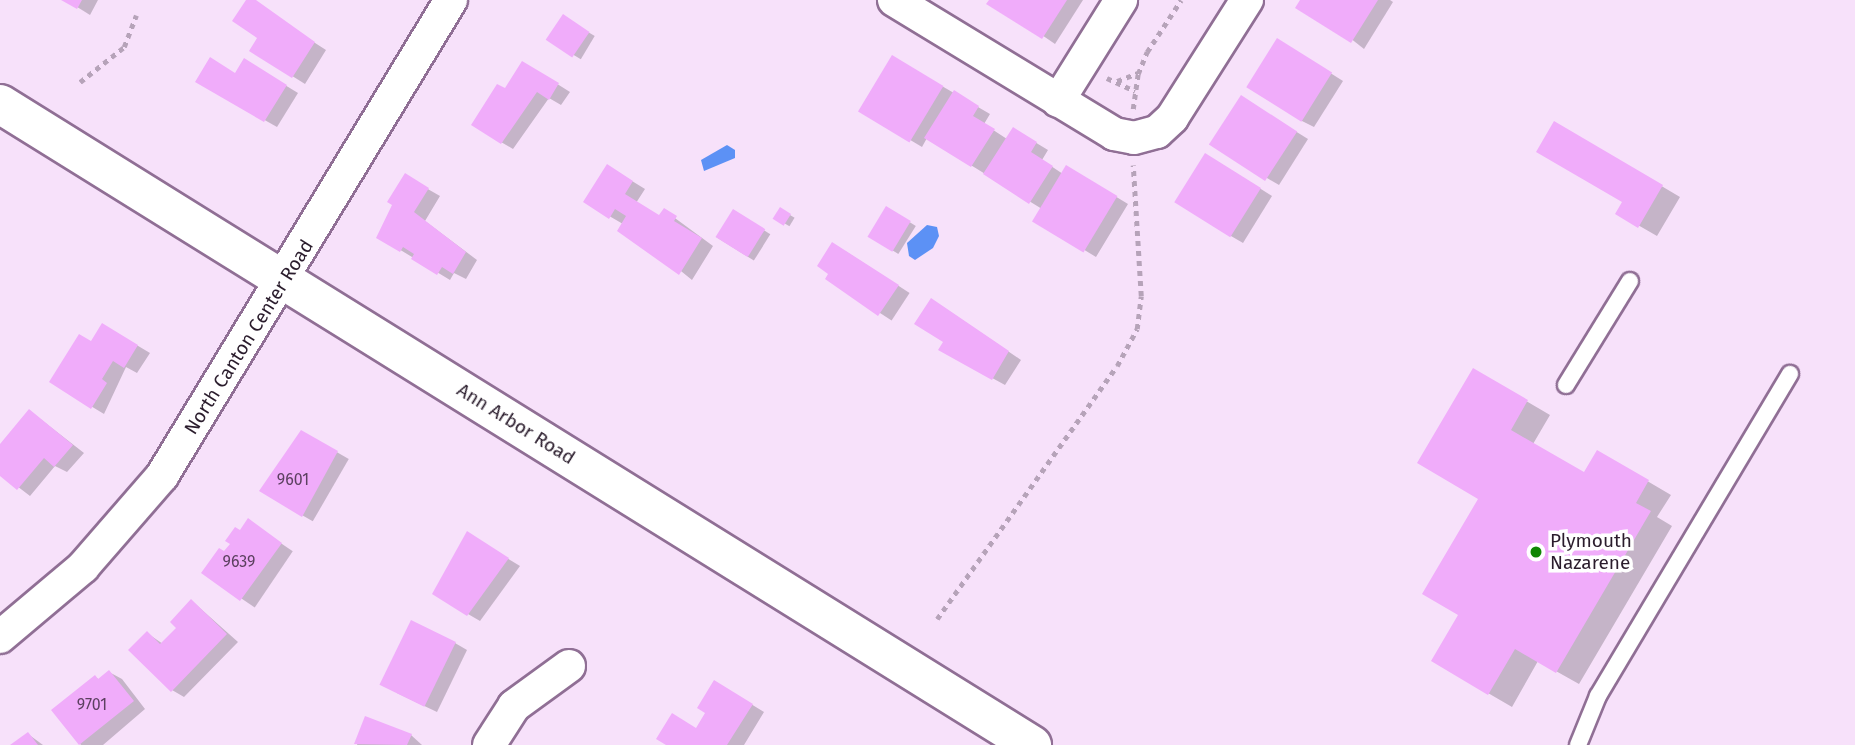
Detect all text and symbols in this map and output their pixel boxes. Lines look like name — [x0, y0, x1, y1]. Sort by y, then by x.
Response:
street label: North Canton Center Road — [180, 236, 318, 438]
street label: Ann Arbor Road — [453, 379, 579, 469]
house number: 9601 — [277, 470, 309, 490]
place label: Plymouth Nazarene — [1550, 530, 1632, 574]
marker: Plymouth Nazarene — [1528, 544, 1544, 560]
house number: 9639 — [223, 552, 255, 572]
house number: 9701 — [77, 695, 107, 715]

